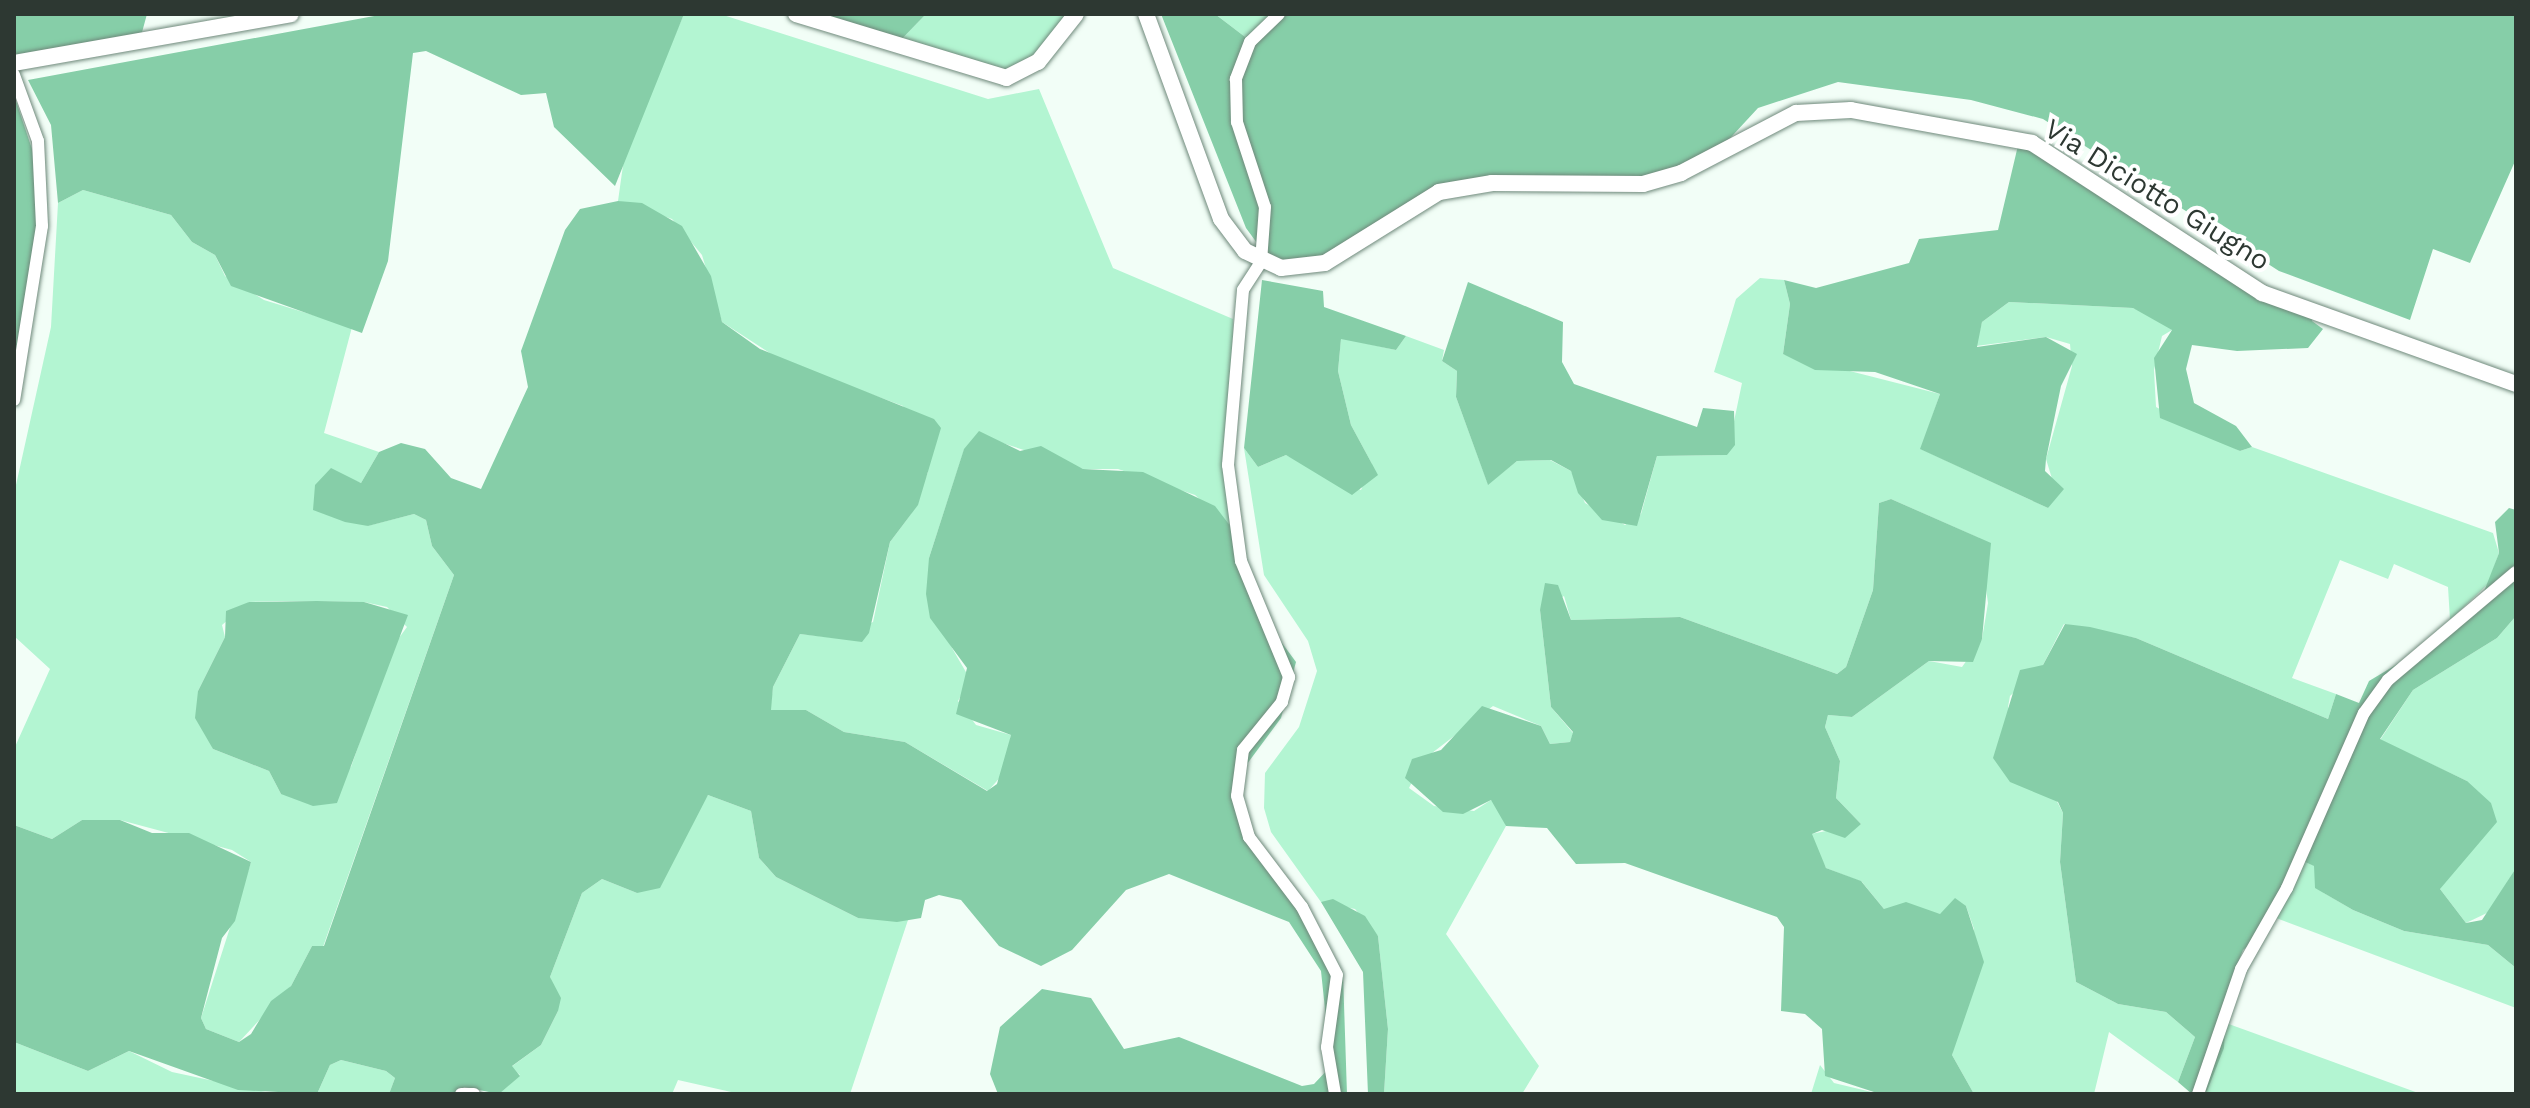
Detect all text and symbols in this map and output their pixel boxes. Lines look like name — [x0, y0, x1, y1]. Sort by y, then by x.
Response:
street label: Via Diciotto Giugno — [2038, 112, 2276, 278]

